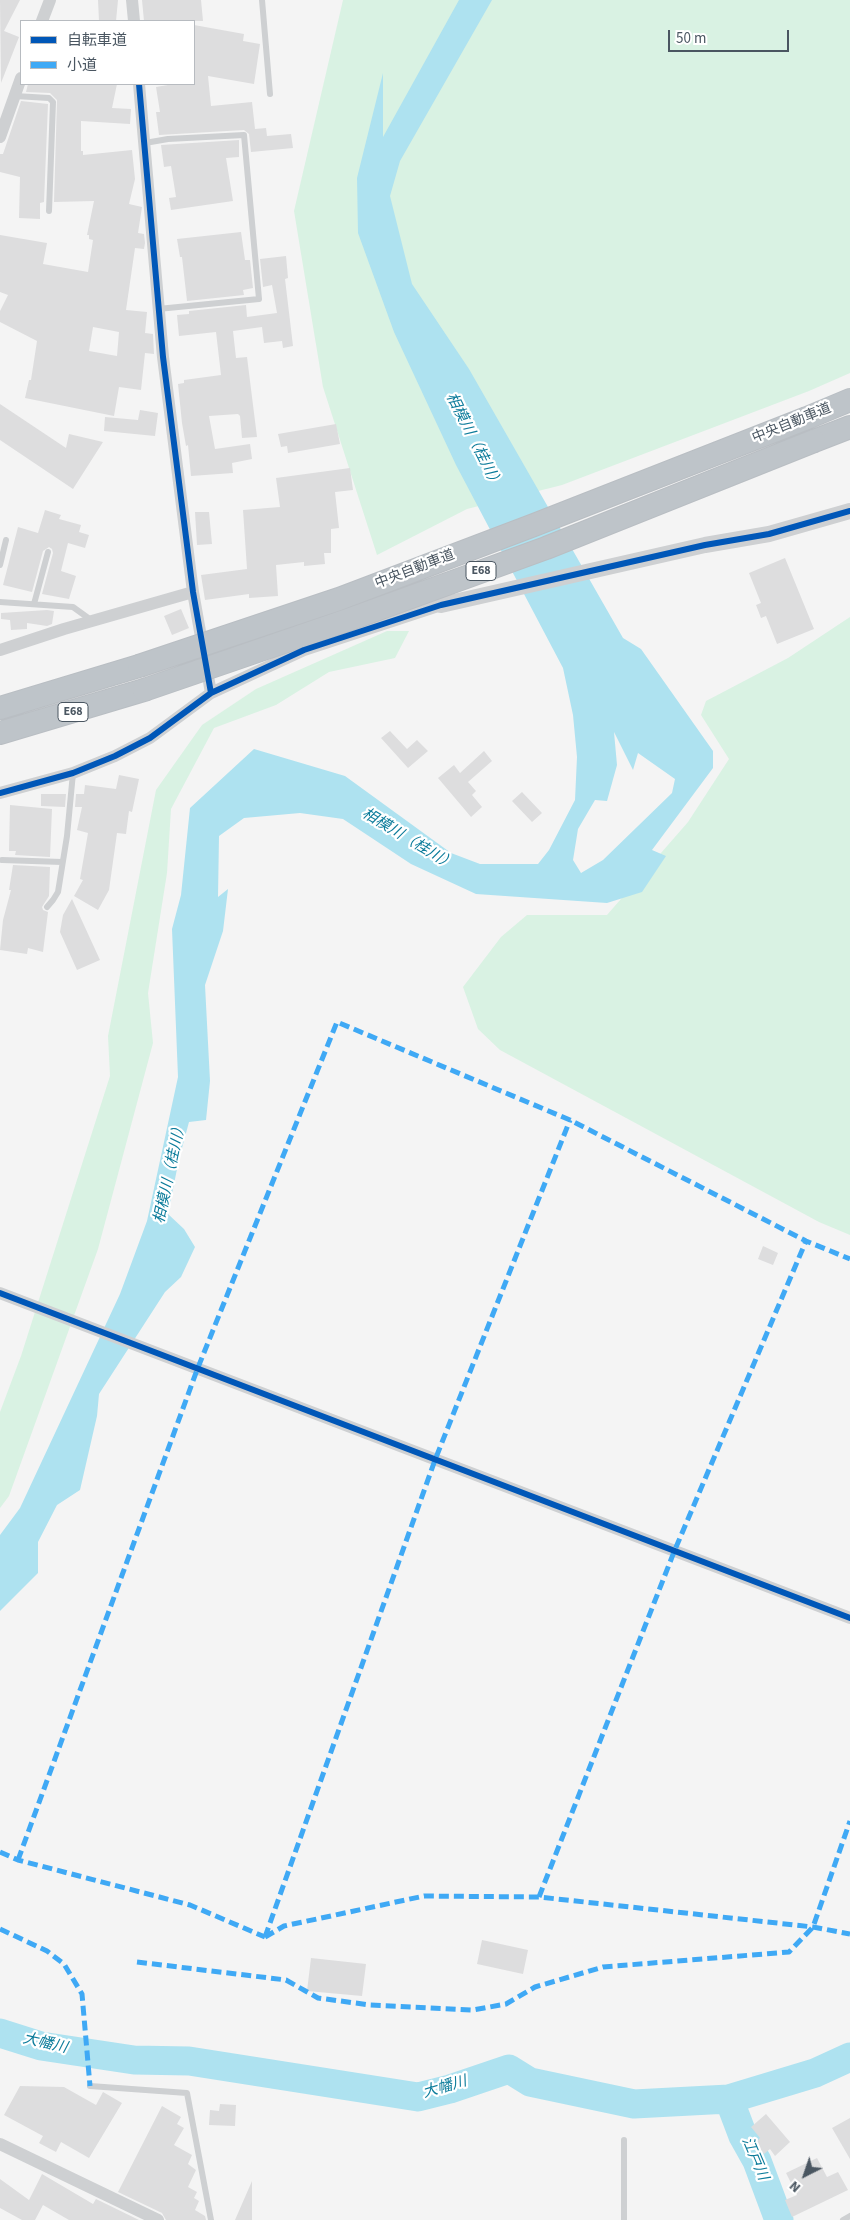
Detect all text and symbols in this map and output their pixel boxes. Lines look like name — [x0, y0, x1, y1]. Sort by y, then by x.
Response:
legend — [20, 20, 195, 85]
scale bar — [670, 20, 791, 52]
text: 50 m — [676, 28, 706, 49]
text: 自転車道 — [67, 30, 127, 51]
text: 小道 — [67, 55, 97, 76]
water label: 相模川（桂川） — [441, 390, 505, 492]
street label: 中央自動車道 — [750, 400, 834, 448]
street label: 中央自動車道 — [373, 547, 457, 593]
road number: E68 — [466, 562, 496, 580]
road number: E68 — [58, 702, 88, 722]
water label: 相模川（桂川） — [358, 805, 458, 875]
water label: 相模川（桂川） — [151, 1119, 191, 1225]
water label: 大幡川 — [21, 2030, 69, 2058]
water label: 大幡川 — [421, 2073, 469, 2103]
water label: 江戸川 — [737, 2135, 771, 2183]
north arrow — [780, 2150, 830, 2200]
text: N — [785, 2176, 805, 2197]

